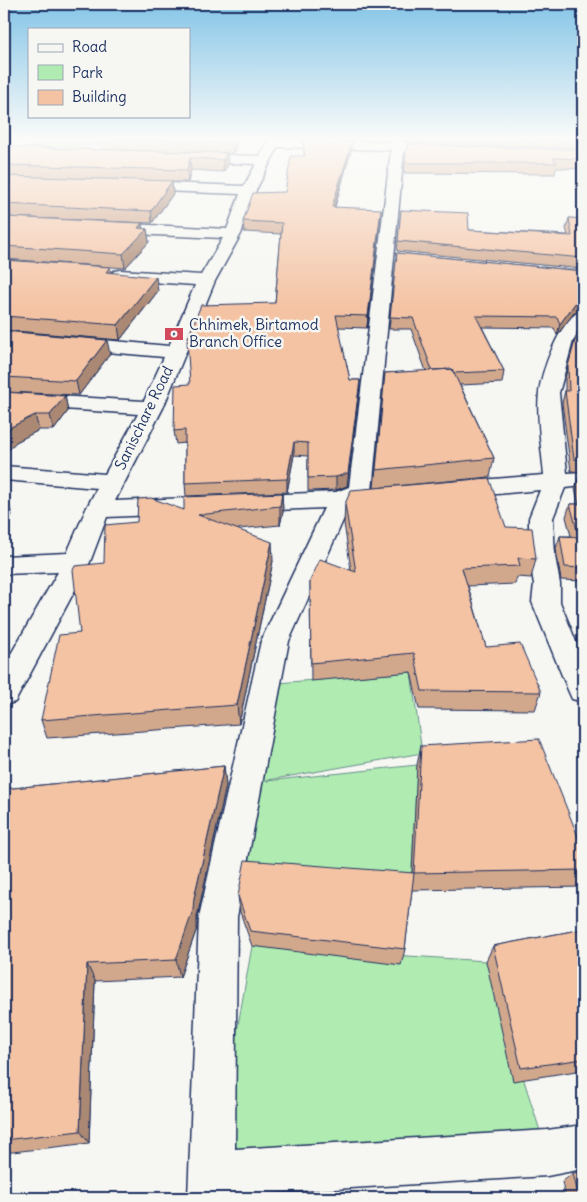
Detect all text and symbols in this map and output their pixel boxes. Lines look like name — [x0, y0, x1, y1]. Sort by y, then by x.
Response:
legend — [28, 28, 190, 118]
text: Road — [72, 37, 107, 56]
text: Park — [72, 63, 103, 82]
text: Building — [72, 87, 127, 106]
place label: Chhimek, Birtamod Branch Office — [189, 315, 319, 351]
bank icon: Chhimek, Birtamod Branch Office — [163, 323, 185, 345]
street label: Sanischare Road — [110, 363, 177, 473]

